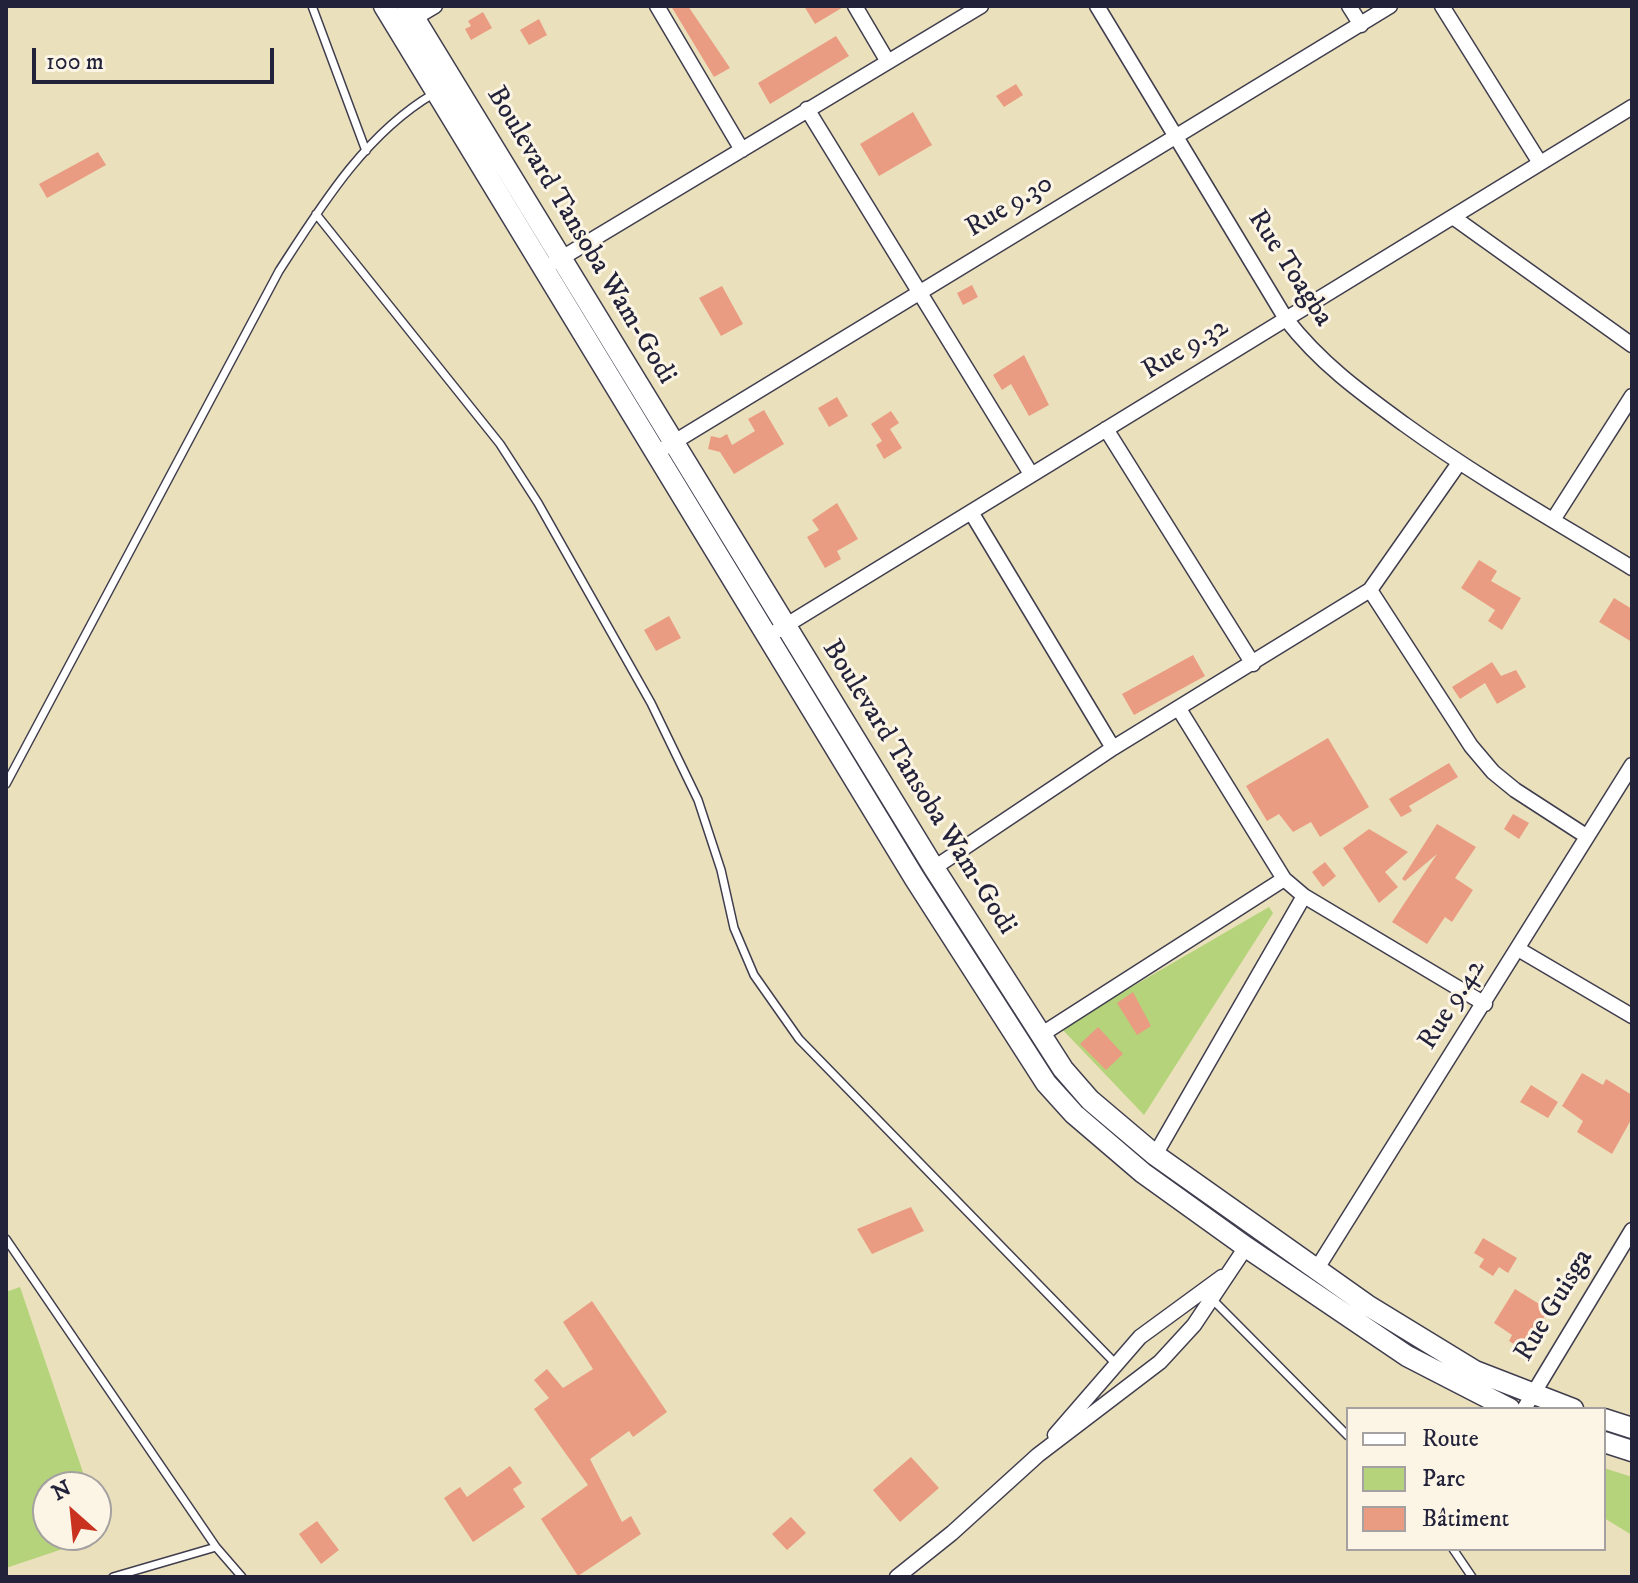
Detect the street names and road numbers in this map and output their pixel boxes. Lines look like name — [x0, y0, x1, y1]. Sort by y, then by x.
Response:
street label: Boulevard Tansoba Wam-Godi — [478, 81, 682, 391]
street label: Rue 9.30 — [960, 168, 1060, 246]
street label: Rue Toagba — [1239, 204, 1339, 334]
street label: Rue 9.32 — [1137, 311, 1235, 389]
street label: Boulevard Tansoba Wam-Godi — [813, 634, 1023, 942]
street label: Rue 9.42 — [1412, 953, 1494, 1057]
street label: Rue Guisga — [1508, 1244, 1602, 1368]

